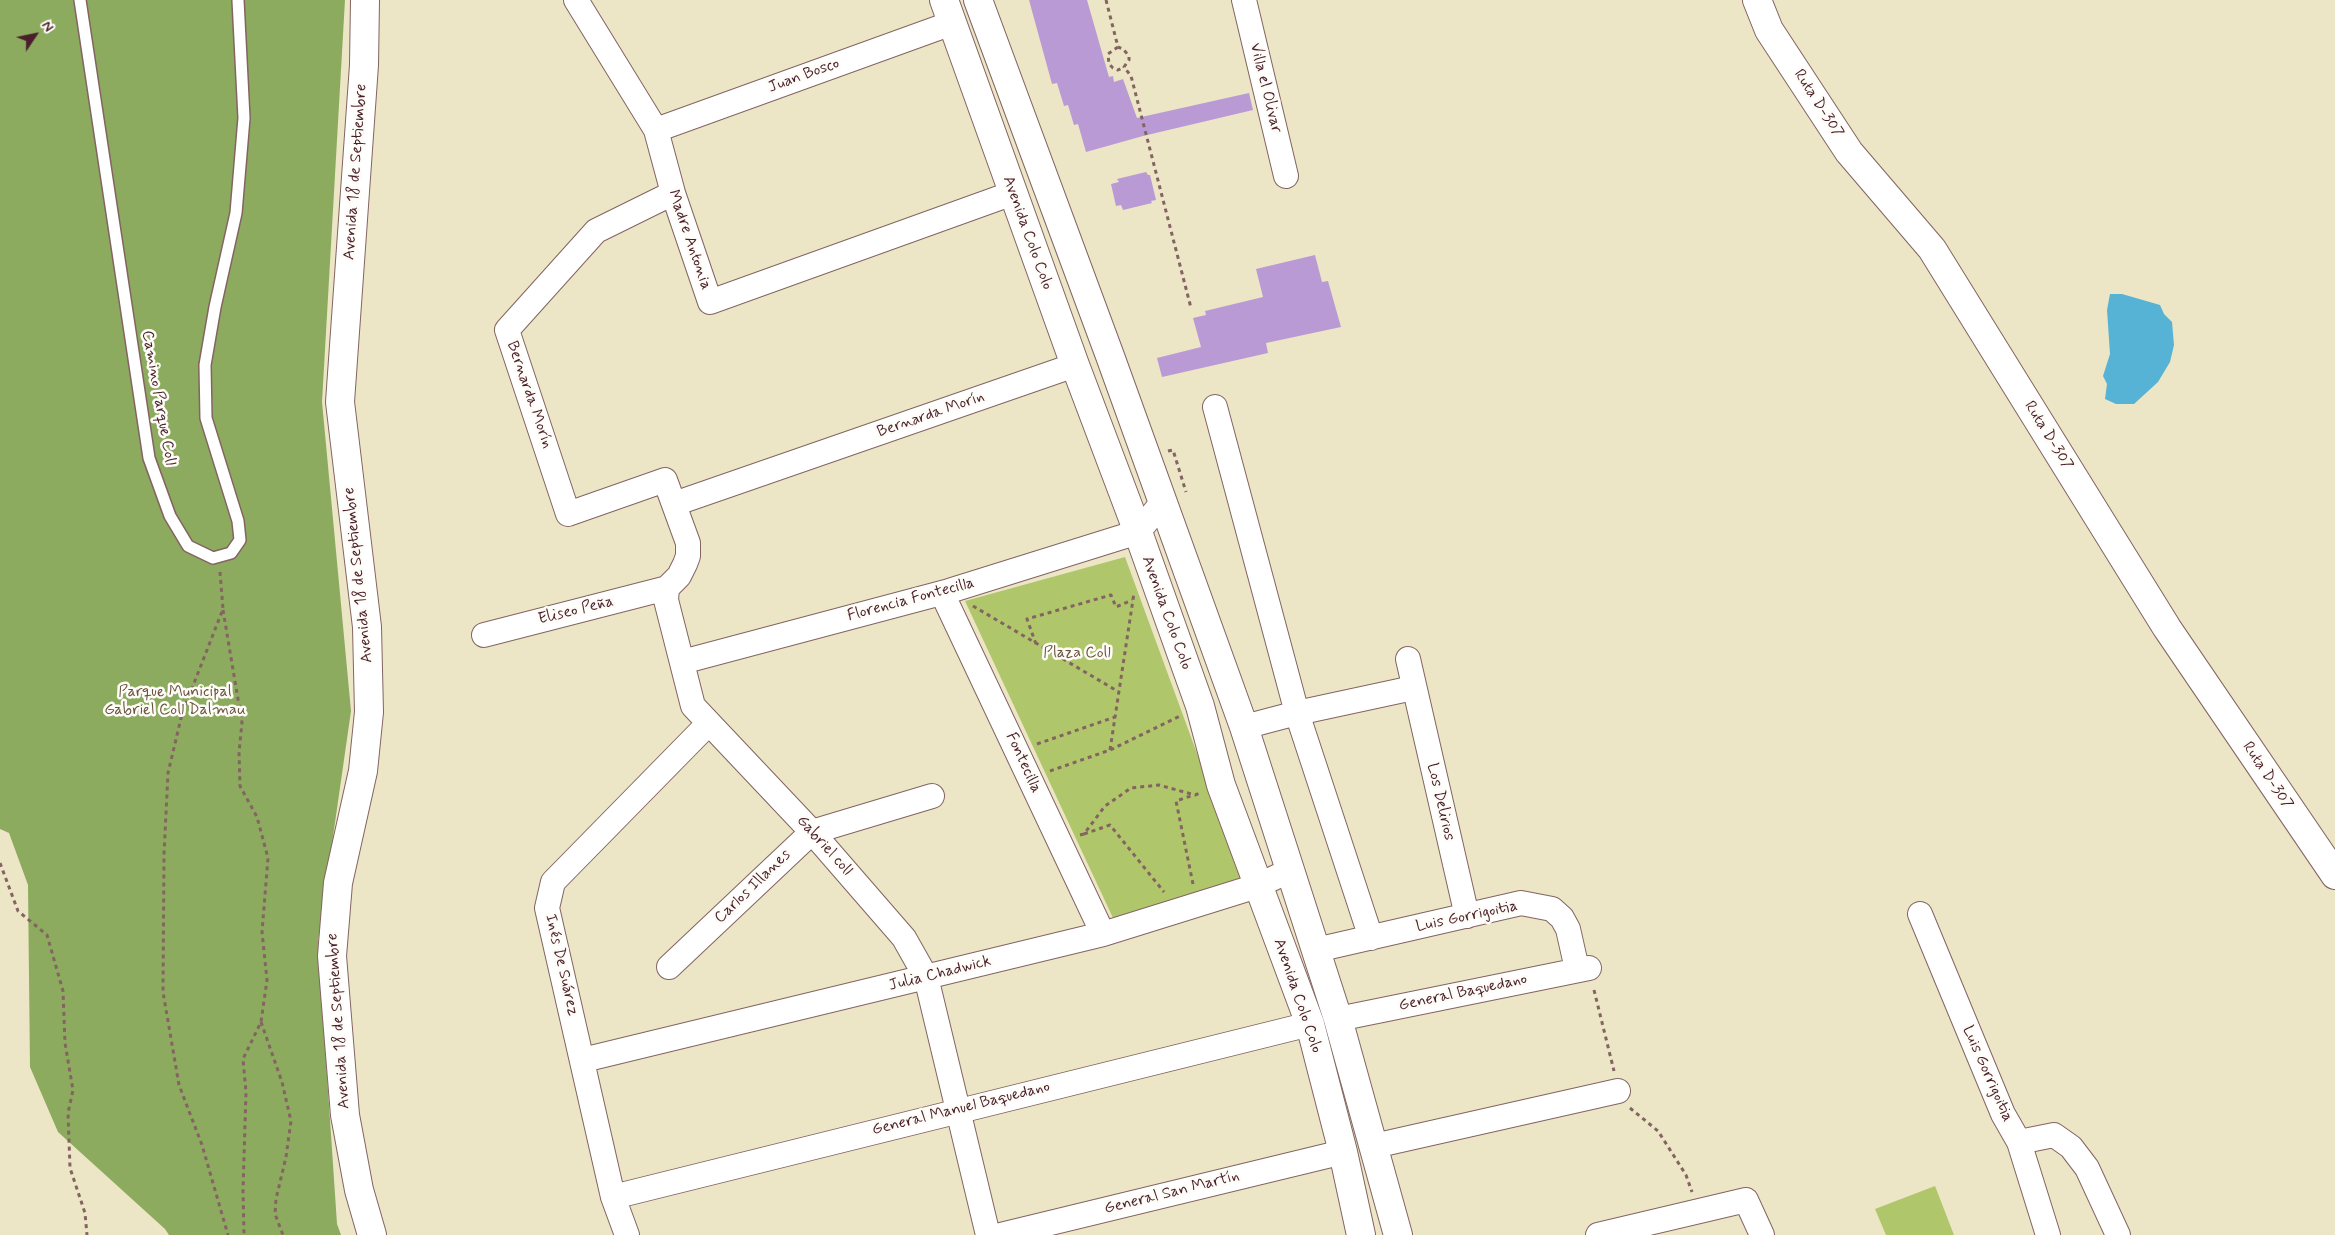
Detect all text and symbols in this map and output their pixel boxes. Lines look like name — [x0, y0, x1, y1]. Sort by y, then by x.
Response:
north arrow — [10, 10, 60, 60]
text: N — [37, 18, 58, 36]
street label: Villa el Olivar — [1245, 41, 1285, 135]
street label: Juan Bosco — [766, 54, 842, 98]
street label: Ruta D-307 — [1789, 66, 1847, 142]
street label: Avenida 18 de Septiembre — [340, 83, 372, 261]
street label: Avenida Colo Colo — [998, 174, 1056, 292]
street label: Madre Antonia — [663, 187, 715, 293]
street label: Camino Parque Coll — [137, 329, 179, 467]
street label: Bernarda Morín — [502, 339, 556, 451]
street label: Bernarda Morín — [875, 388, 987, 442]
street label: Ruta D-307 — [2019, 398, 2077, 474]
street label: Avenida 18 de Septiembre — [340, 486, 378, 664]
street label: Avenida Colo Colo — [1137, 554, 1195, 672]
street label: Florencia Fontecilla — [845, 574, 977, 626]
street label: Eliseo Peña — [536, 592, 616, 630]
park label: Plaza Coll — [1043, 644, 1111, 664]
park label: Parque Municipal Gabriel Coll Dalmau — [104, 683, 246, 721]
street label: Fontecilla — [1001, 730, 1045, 796]
street label: Ruta D-307 — [2237, 738, 2297, 814]
street label: Los Delirios — [1422, 761, 1458, 843]
street label: Gabriel coll — [792, 812, 856, 880]
street label: Carlos Illanes — [711, 846, 795, 928]
street label: Luis Gorrigoitia — [1414, 897, 1520, 937]
street label: Inés De Suárez — [540, 912, 582, 1018]
street label: Avenida 18 de Septiembre — [323, 932, 355, 1110]
street label: Avenida Colo Colo — [1268, 936, 1326, 1056]
street label: Julia Chadwick — [887, 952, 993, 996]
street label: General Baquedano — [1397, 970, 1529, 1016]
street label: Luis Gorrigoitia — [1957, 1023, 2017, 1125]
street label: General Manuel Baquedano — [870, 1078, 1052, 1140]
street label: General San Martín — [1102, 1167, 1242, 1219]

